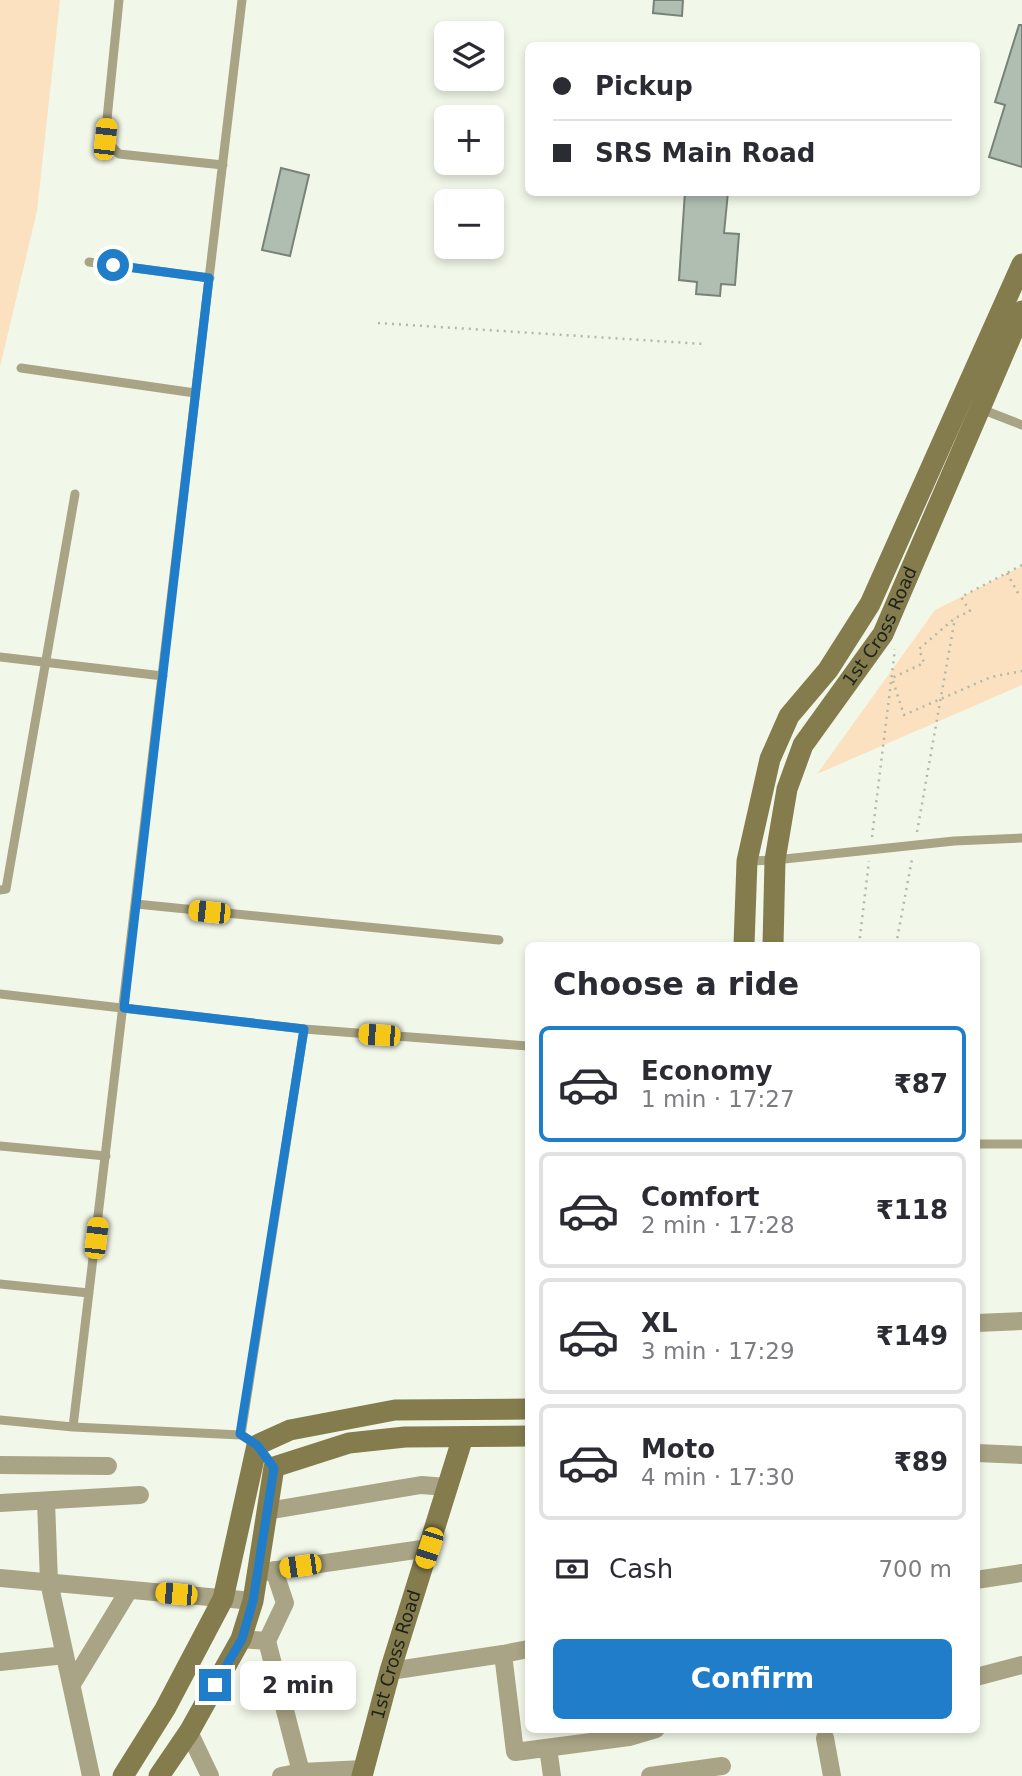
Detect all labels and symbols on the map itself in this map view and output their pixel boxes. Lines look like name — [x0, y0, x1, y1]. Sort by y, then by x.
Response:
car — [93, 117, 118, 161]
route start — [97, 249, 129, 281]
street label: 1st Cross Road — [838, 563, 921, 690]
car — [188, 899, 231, 925]
car — [358, 1023, 401, 1047]
car — [84, 1216, 109, 1260]
car — [413, 1525, 446, 1571]
car — [278, 1553, 323, 1579]
car — [155, 1582, 198, 1606]
street label: 1st Cross Road — [367, 1587, 425, 1722]
callout: 2 min — [240, 1660, 355, 1710]
route end — [199, 1669, 231, 1701]

